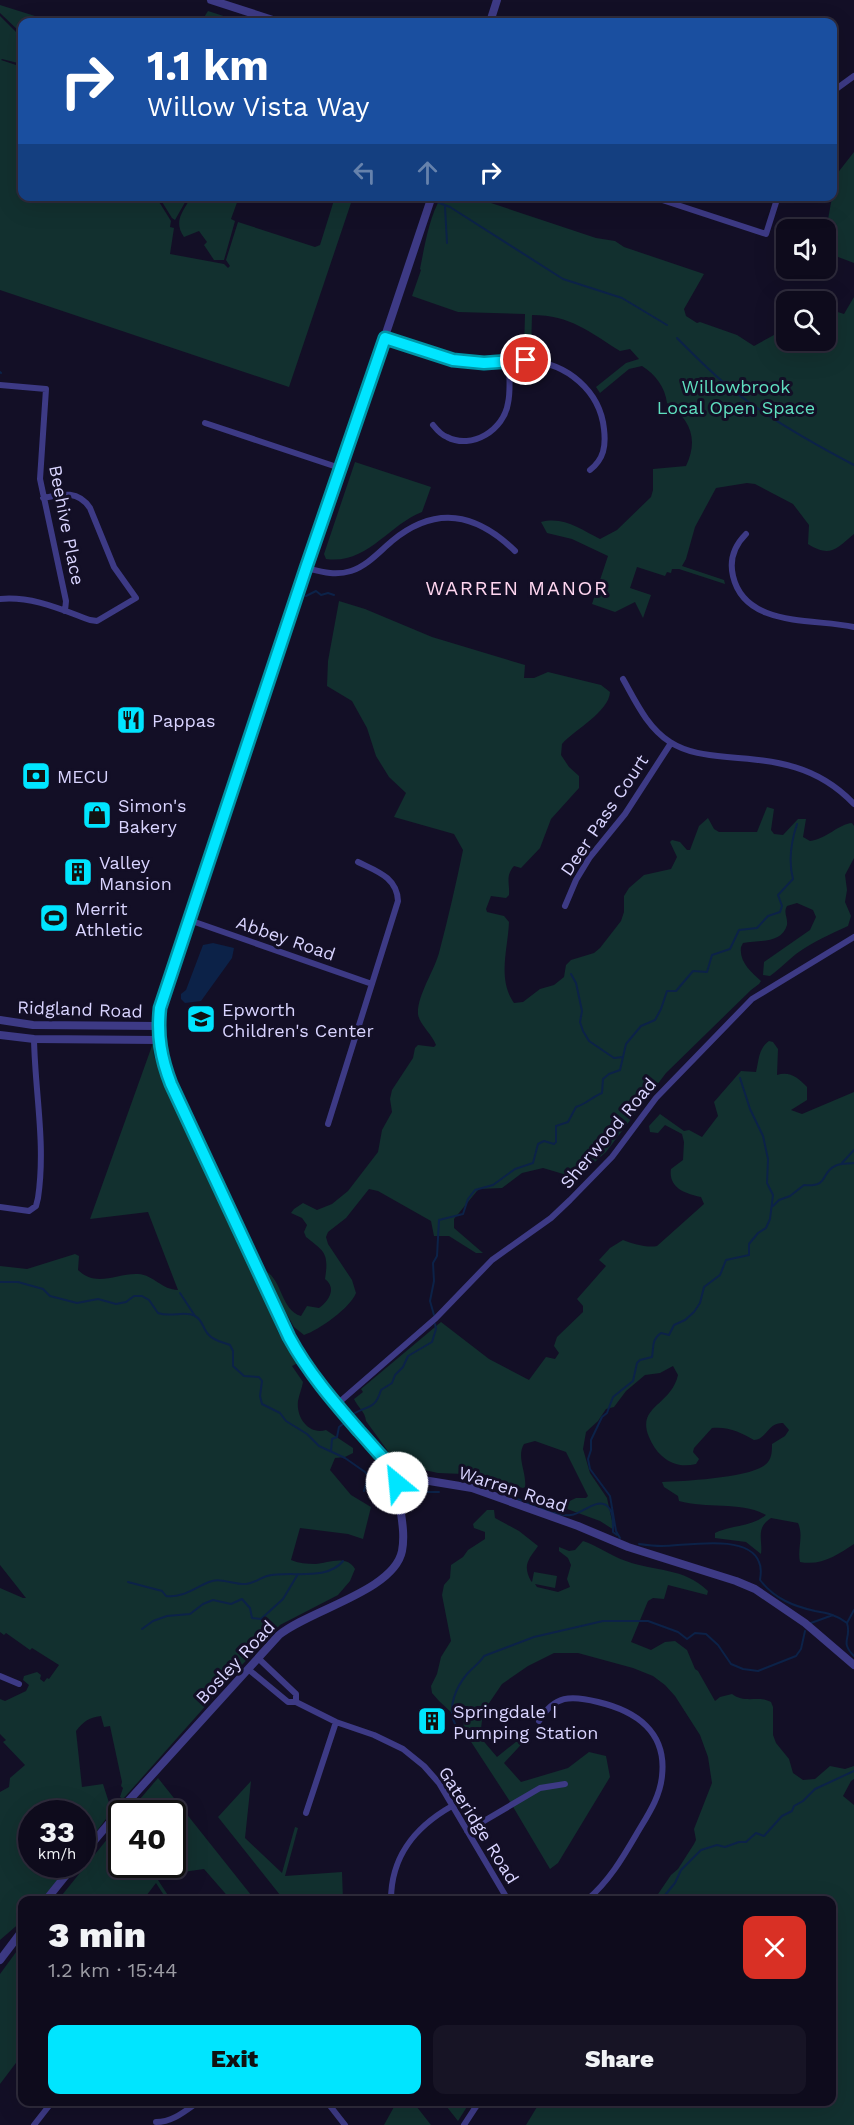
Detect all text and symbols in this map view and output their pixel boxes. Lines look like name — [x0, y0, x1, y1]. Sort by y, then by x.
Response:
text: 1.1 km — [147, 41, 269, 90]
icon: right — [48, 42, 126, 120]
text: Willow Vista Way — [147, 91, 369, 123]
icon: left — [348, 156, 381, 189]
icon: ahead — [411, 156, 444, 189]
icon: right — [474, 156, 507, 189]
map controls — [776, 219, 836, 351]
button: sound — [776, 219, 836, 279]
button: search — [776, 291, 836, 351]
pin — [500, 334, 551, 385]
icon: arrive — [509, 343, 542, 376]
park label: Willowbrook Local Open Space — [657, 376, 815, 418]
street label: Beehive Place — [45, 463, 89, 587]
district label: WARREN MANOR — [425, 576, 609, 600]
restaurant icon: Pappas — [115, 704, 147, 736]
place label: Pappas — [152, 710, 215, 731]
street label: Deer Pass Court — [556, 750, 653, 880]
bank icon: MECU — [20, 760, 52, 792]
place label: MECU — [57, 766, 109, 787]
place label: Simon's Bakery — [118, 795, 186, 837]
shop icon: Simon's Bakery — [81, 799, 113, 831]
place label: Valley Mansion — [99, 852, 172, 894]
building icon: Valley Mansion — [62, 856, 94, 888]
place label: Merrit Athletic — [75, 898, 143, 940]
sports icon: Merrit Athletic — [38, 902, 70, 934]
street label: Abbey Road — [234, 911, 338, 965]
street label: Ridgland Road — [17, 996, 143, 1022]
place label: Epworth Children's Center — [222, 999, 374, 1041]
school or university icon: Epworth Children's Center — [185, 1003, 217, 1035]
street label: Sherwood Road — [556, 1073, 660, 1193]
position arrow — [365, 1451, 429, 1515]
street label: Warren Road — [456, 1462, 570, 1516]
street label: Bosley Road — [191, 1616, 279, 1708]
place label: Springdale I Pumping Station — [453, 1701, 598, 1743]
building icon: Springdale I Pumping Station — [416, 1705, 448, 1737]
street label: Gateridge Road — [435, 1763, 523, 1887]
speed limit sign: 40 — [108, 1800, 186, 1878]
text: 33 — [39, 1814, 75, 1849]
text: km/h — [38, 1845, 76, 1863]
text: 3 min — [48, 1914, 146, 1956]
button: close — [743, 1916, 806, 1979]
text: 1.2 km · 15:44 — [48, 1958, 178, 1982]
button: Exit — [48, 2025, 421, 2094]
button: Share — [433, 2025, 806, 2094]

